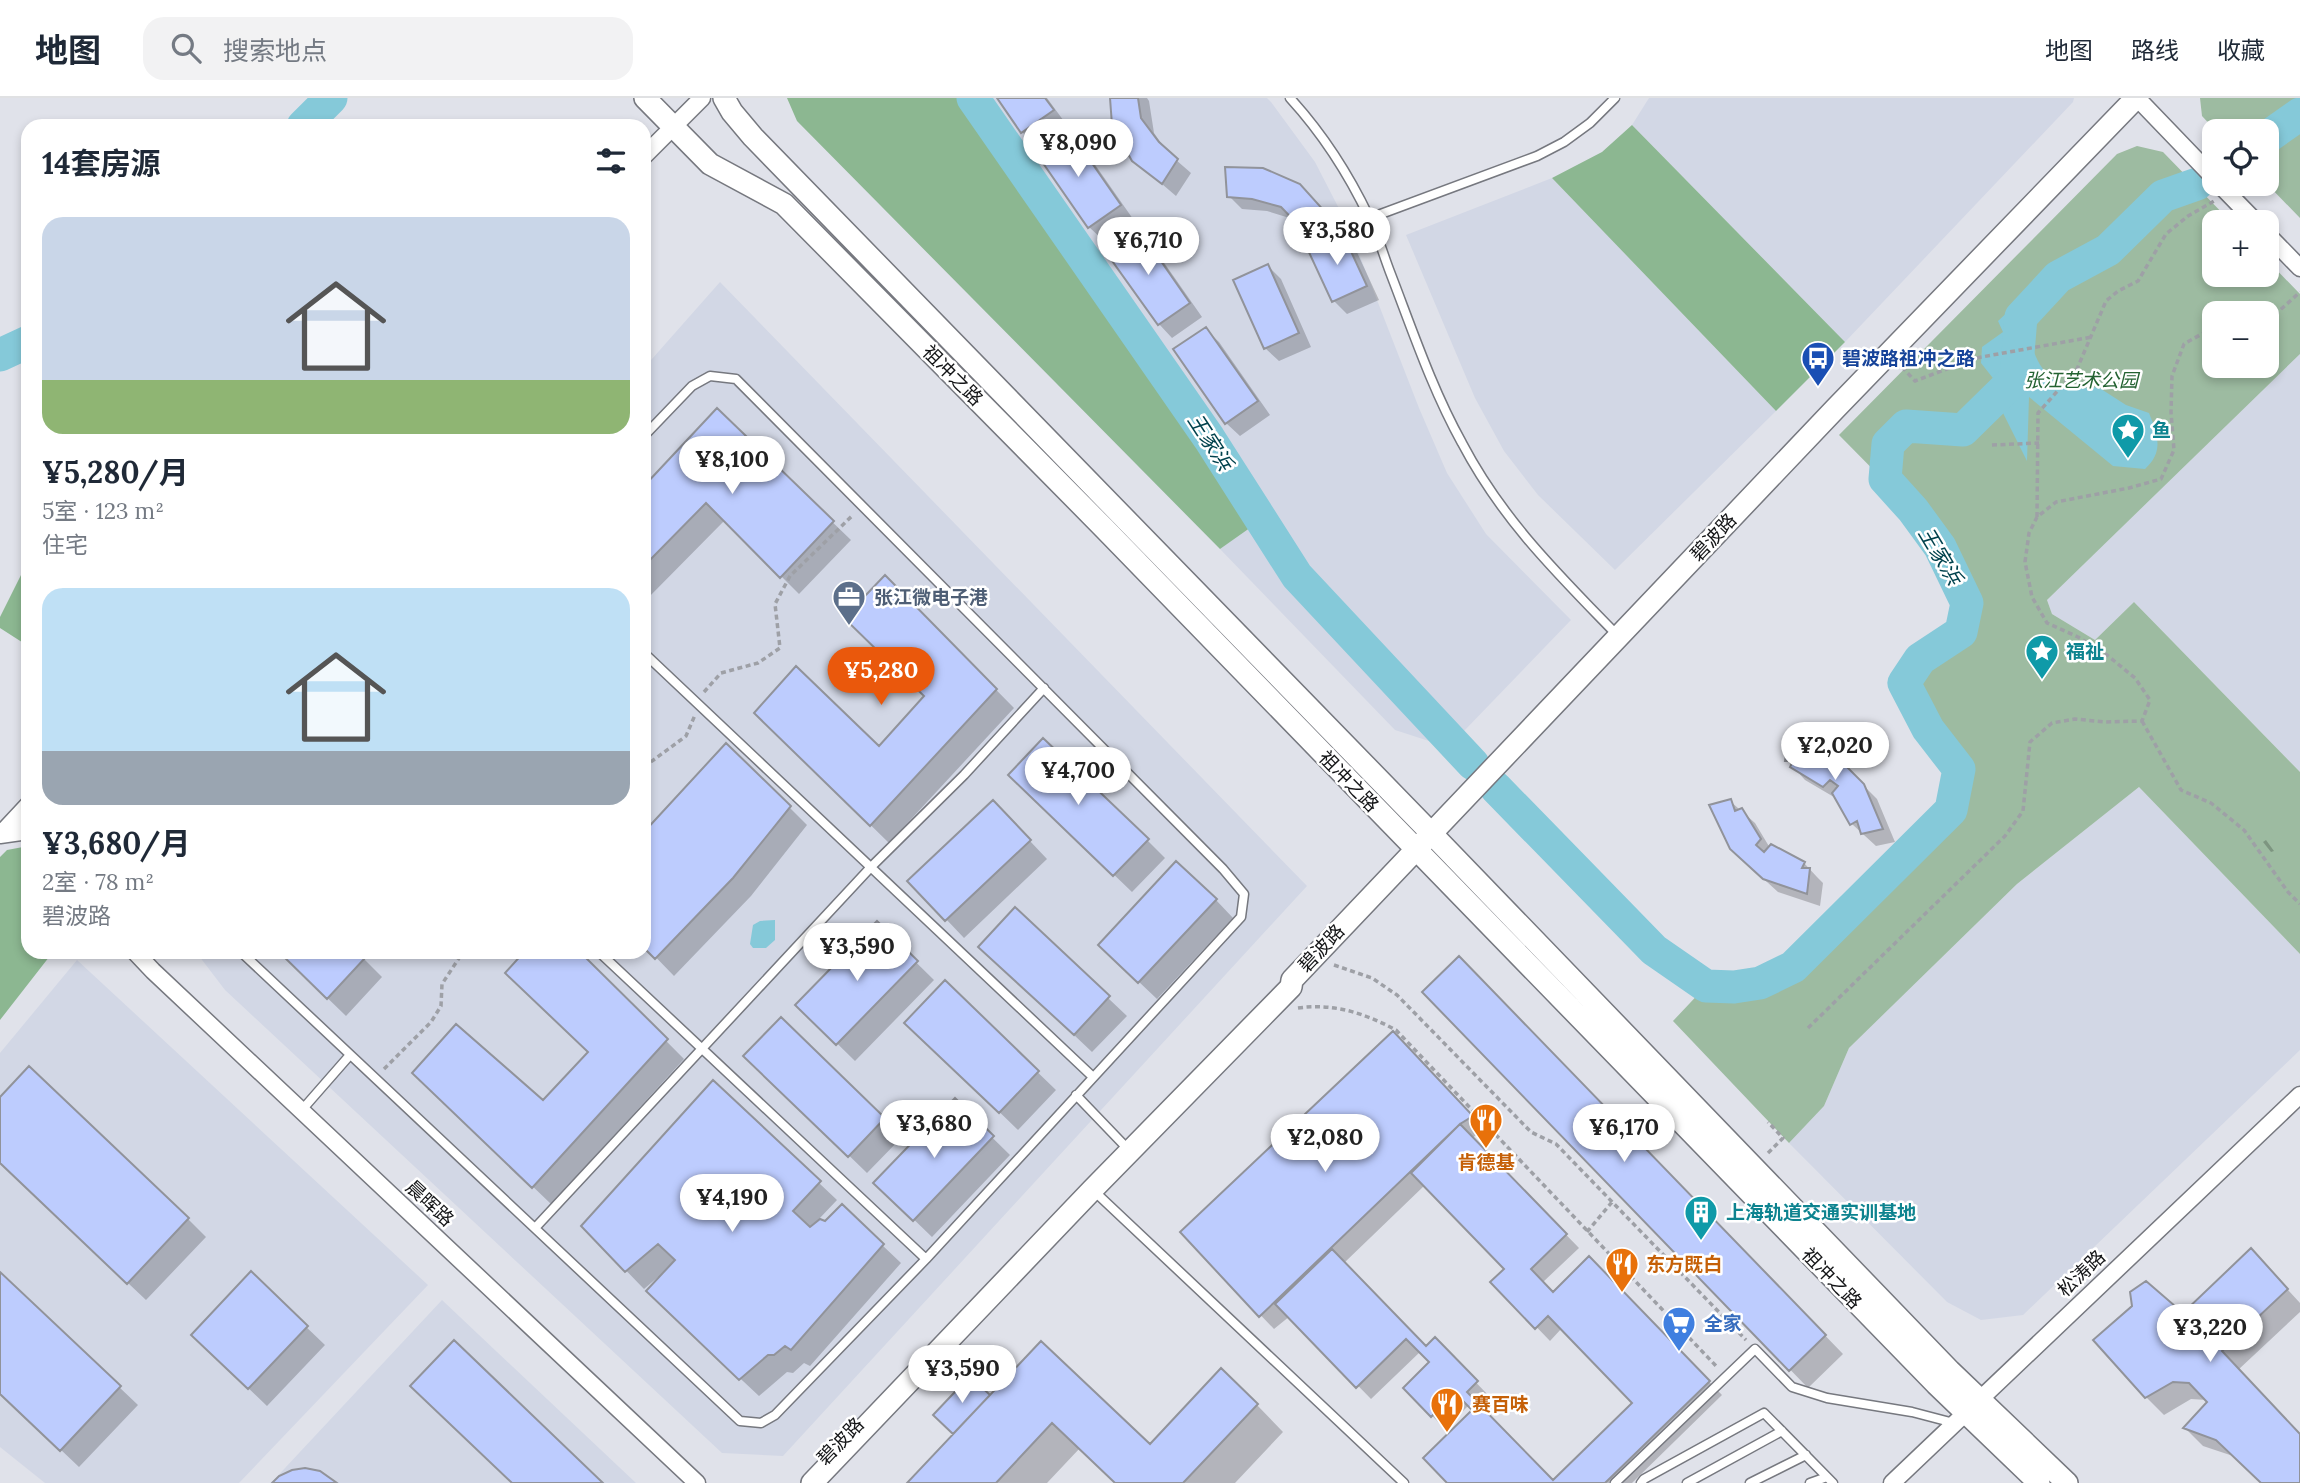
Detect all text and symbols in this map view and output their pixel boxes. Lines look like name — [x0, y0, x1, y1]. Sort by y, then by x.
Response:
search box — [143, 17, 633, 80]
text: 地图 — [35, 29, 101, 71]
icon: search — [167, 29, 205, 67]
text: 搜索地点 — [223, 34, 327, 67]
text: 地图 — [2045, 35, 2093, 66]
text: 路线 — [2131, 35, 2179, 66]
text: 收藏 — [2217, 35, 2265, 66]
map controls — [2202, 119, 2279, 378]
button: locate — [2202, 119, 2279, 196]
pin: ¥8,090 — [1021, 120, 1135, 179]
text: ¥8,090 — [1039, 127, 1117, 156]
icon: filters — [592, 142, 630, 180]
text: 14套房源 — [42, 144, 161, 182]
pin: ¥3,580 — [1280, 208, 1394, 267]
button: + — [2202, 210, 2279, 287]
text: ¥3,580 — [1299, 215, 1375, 244]
pin: ¥6,710 — [1091, 218, 1205, 277]
text: ¥6,710 — [1113, 225, 1183, 254]
icon: home — [273, 263, 399, 389]
button: − — [2202, 301, 2279, 378]
bus stop icon: 碧波路祖冲之路 — [1799, 339, 1837, 388]
street label: 祖冲之路 — [918, 340, 988, 410]
place label: 碧波路祖冲之路 — [1842, 346, 1975, 370]
park label: 张江艺术公园 — [2024, 368, 2141, 392]
water label: 王家浜 — [1182, 408, 1240, 477]
place icon: 鱼 — [2109, 411, 2147, 460]
place label: 鱼 — [2152, 418, 2171, 442]
pin: ¥8,100 — [675, 436, 789, 496]
text: ¥8,100 — [695, 444, 769, 473]
text: ¥5,280/月 — [42, 453, 189, 491]
text: 5室 · 123 m² — [42, 496, 164, 525]
street label: 碧波路 — [1685, 508, 1741, 566]
water label: 王家浜 — [1913, 522, 1969, 591]
text: 住宅 — [42, 530, 88, 559]
office icon: 张江微电子港 — [830, 578, 868, 627]
place label: 张江微电子港 — [874, 585, 988, 609]
place icon: 福祉 — [2023, 632, 2061, 681]
icon: home — [273, 634, 399, 760]
place label: 福祉 — [2066, 639, 2104, 663]
pin: ¥5,280 — [824, 648, 938, 707]
text: ¥5,280 — [844, 655, 918, 684]
pin: ¥2,020 — [1778, 722, 1892, 782]
text: ¥2,020 — [1797, 730, 1873, 759]
street label: 祖冲之路 — [1314, 745, 1384, 817]
pin: ¥4,700 — [1021, 748, 1135, 807]
text: ¥4,700 — [1041, 755, 1115, 784]
text: ¥3,680/月 — [42, 824, 191, 862]
text: 2室 · 78 m² — [42, 867, 154, 896]
text: 碧波路 — [42, 901, 111, 930]
street label: 碧波路 — [1293, 919, 1349, 977]
pin: ¥3,590 — [800, 924, 914, 983]
text: ¥3,590 — [819, 931, 895, 960]
pin: ¥3,680 — [877, 1100, 991, 1160]
restaurant icon: 肯德基 — [1467, 1101, 1505, 1150]
pin: ¥6,170 — [1567, 1104, 1681, 1164]
text: ¥3,680 — [896, 1108, 972, 1137]
text: ¥6,170 — [1589, 1112, 1659, 1141]
pin: ¥2,080 — [1268, 1114, 1382, 1174]
text: ¥2,080 — [1287, 1122, 1363, 1151]
place label: 肯德基 — [1457, 1150, 1515, 1174]
pin: ¥4,190 — [675, 1174, 789, 1234]
street label: 晨晖路 — [401, 1175, 459, 1231]
text: ¥4,190 — [696, 1182, 768, 1211]
building icon: 上海轨道交通实训基地 — [1682, 1193, 1720, 1242]
place label: 上海轨道交通实训基地 — [1726, 1200, 1916, 1224]
street label: 祖冲之路 — [1797, 1242, 1867, 1314]
restaurant icon: 东方既白 — [1603, 1245, 1641, 1294]
street label: 松涛路 — [2052, 1245, 2110, 1301]
place label: 东方既白 — [1646, 1252, 1722, 1276]
supermarket icon: 全家 — [1660, 1304, 1698, 1353]
pin: ¥3,220 — [2153, 1304, 2267, 1364]
place label: 全家 — [1704, 1311, 1742, 1335]
text: ¥3,220 — [2173, 1312, 2247, 1341]
pin: ¥3,590 — [905, 1346, 1019, 1405]
text: ¥3,590 — [924, 1353, 1000, 1382]
restaurant icon: 赛百味 — [1428, 1385, 1466, 1434]
place label: 赛百味 — [1472, 1392, 1529, 1416]
street label: 碧波路 — [812, 1412, 868, 1470]

